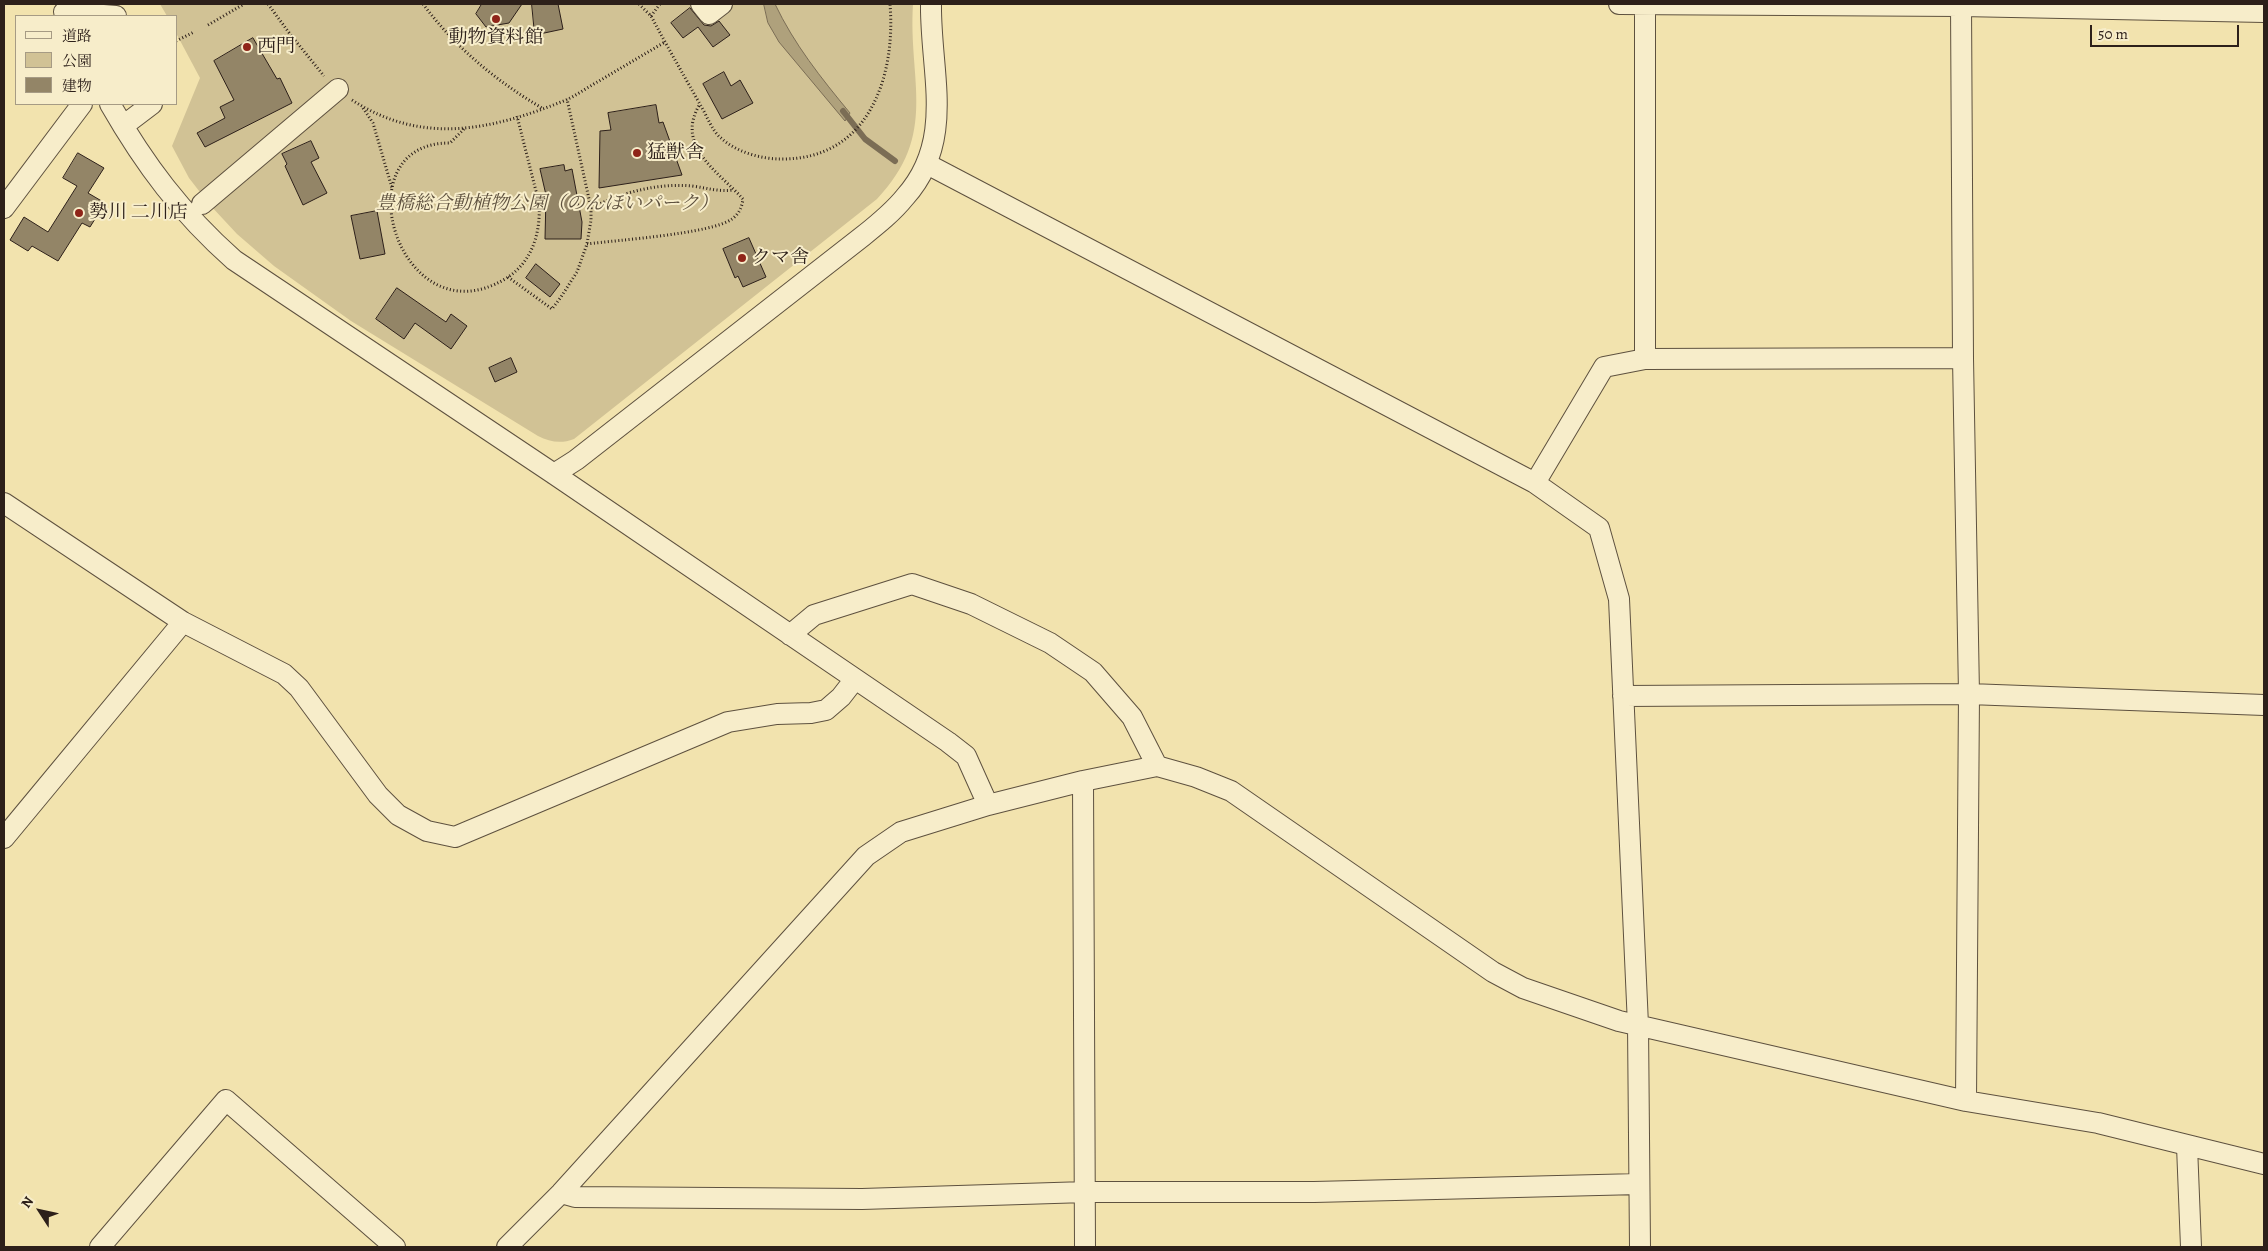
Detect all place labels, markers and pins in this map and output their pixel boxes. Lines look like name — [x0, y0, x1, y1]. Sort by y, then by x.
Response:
marker: 動物資料館 — [490, 13, 502, 25]
place label: 動物資料館 — [449, 27, 543, 49]
place label: 西門 — [257, 36, 295, 58]
marker: 西門 — [241, 41, 253, 53]
place label: 猛獣舎 — [647, 142, 704, 164]
marker: 猛獣舎 — [631, 147, 643, 159]
place label: 勢川 二川店 — [89, 202, 188, 224]
marker: 勢川 二川店 — [73, 207, 85, 219]
place label: クマ舎 — [752, 247, 809, 269]
marker: クマ舎 — [736, 252, 748, 264]

